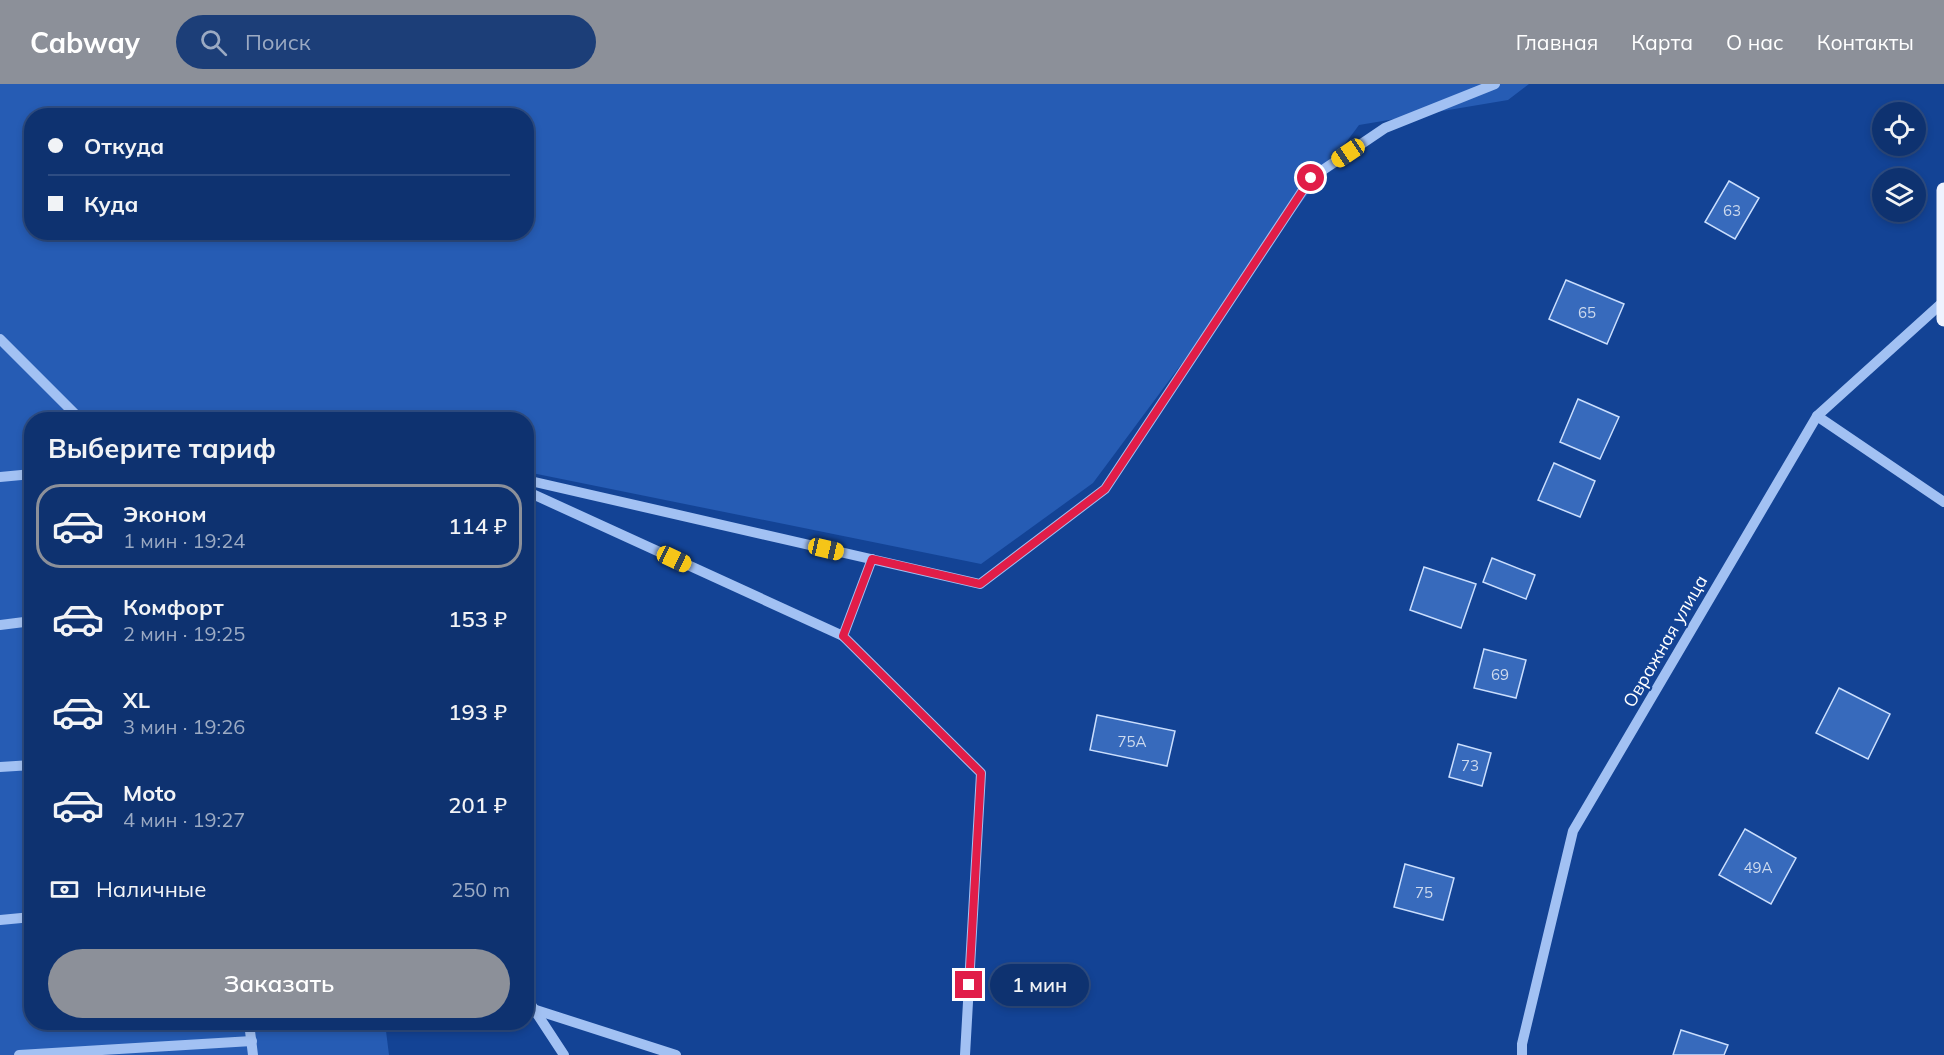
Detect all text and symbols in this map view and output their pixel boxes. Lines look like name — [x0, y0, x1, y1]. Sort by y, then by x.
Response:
search box — [176, 15, 596, 69]
text: Cabway — [30, 25, 140, 60]
icon: search — [197, 26, 230, 59]
text: Поиск — [245, 28, 311, 56]
text: Главная — [1516, 29, 1598, 55]
text: Карта — [1631, 29, 1693, 55]
text: О нас — [1726, 29, 1784, 55]
text: Контакты — [1817, 29, 1914, 55]
map controls — [1872, 102, 1926, 222]
button: locate — [1872, 102, 1926, 156]
text: Откуда — [84, 132, 164, 160]
car — [1328, 135, 1368, 171]
route start — [1297, 164, 1324, 191]
button: layers — [1872, 168, 1926, 222]
text: Куда — [84, 190, 138, 218]
house number: 63 — [1723, 201, 1741, 220]
house number: 65 — [1578, 303, 1596, 322]
text: Выберите тариф — [48, 431, 276, 465]
icon: car — [51, 499, 105, 553]
text: Эконом — [123, 500, 207, 528]
text: 114 ₽ — [448, 512, 507, 540]
text: 1 мин · 19:24 — [123, 528, 245, 553]
car — [806, 536, 846, 562]
car — [654, 543, 694, 575]
street label: Овражная улица — [1618, 571, 1712, 711]
icon: car — [51, 592, 105, 646]
text: Комфорт — [123, 593, 224, 621]
text: 153 ₽ — [448, 605, 507, 633]
text: 2 мин · 19:25 — [123, 621, 245, 646]
house number: 69 — [1491, 665, 1509, 684]
icon: car — [51, 685, 105, 739]
text: XL — [123, 686, 150, 714]
text: 193 ₽ — [448, 698, 507, 726]
text: 3 мин · 19:26 — [123, 714, 245, 739]
house number: 75А — [1117, 732, 1147, 751]
house number: 73 — [1461, 756, 1479, 775]
icon: car — [51, 778, 105, 832]
text: Moto — [123, 779, 176, 807]
text: 201 ₽ — [448, 791, 507, 819]
text: 4 мин · 19:27 — [123, 807, 245, 832]
house number: 49А — [1743, 858, 1773, 877]
icon: cash — [48, 873, 81, 906]
text: Наличные — [96, 875, 206, 903]
text: 250 m — [451, 877, 510, 902]
house number: 75 — [1415, 883, 1433, 902]
button: Заказать — [48, 949, 510, 1018]
callout: 1 мин — [990, 964, 1089, 1006]
route end — [955, 971, 982, 998]
text: 1 мин — [1012, 972, 1067, 997]

